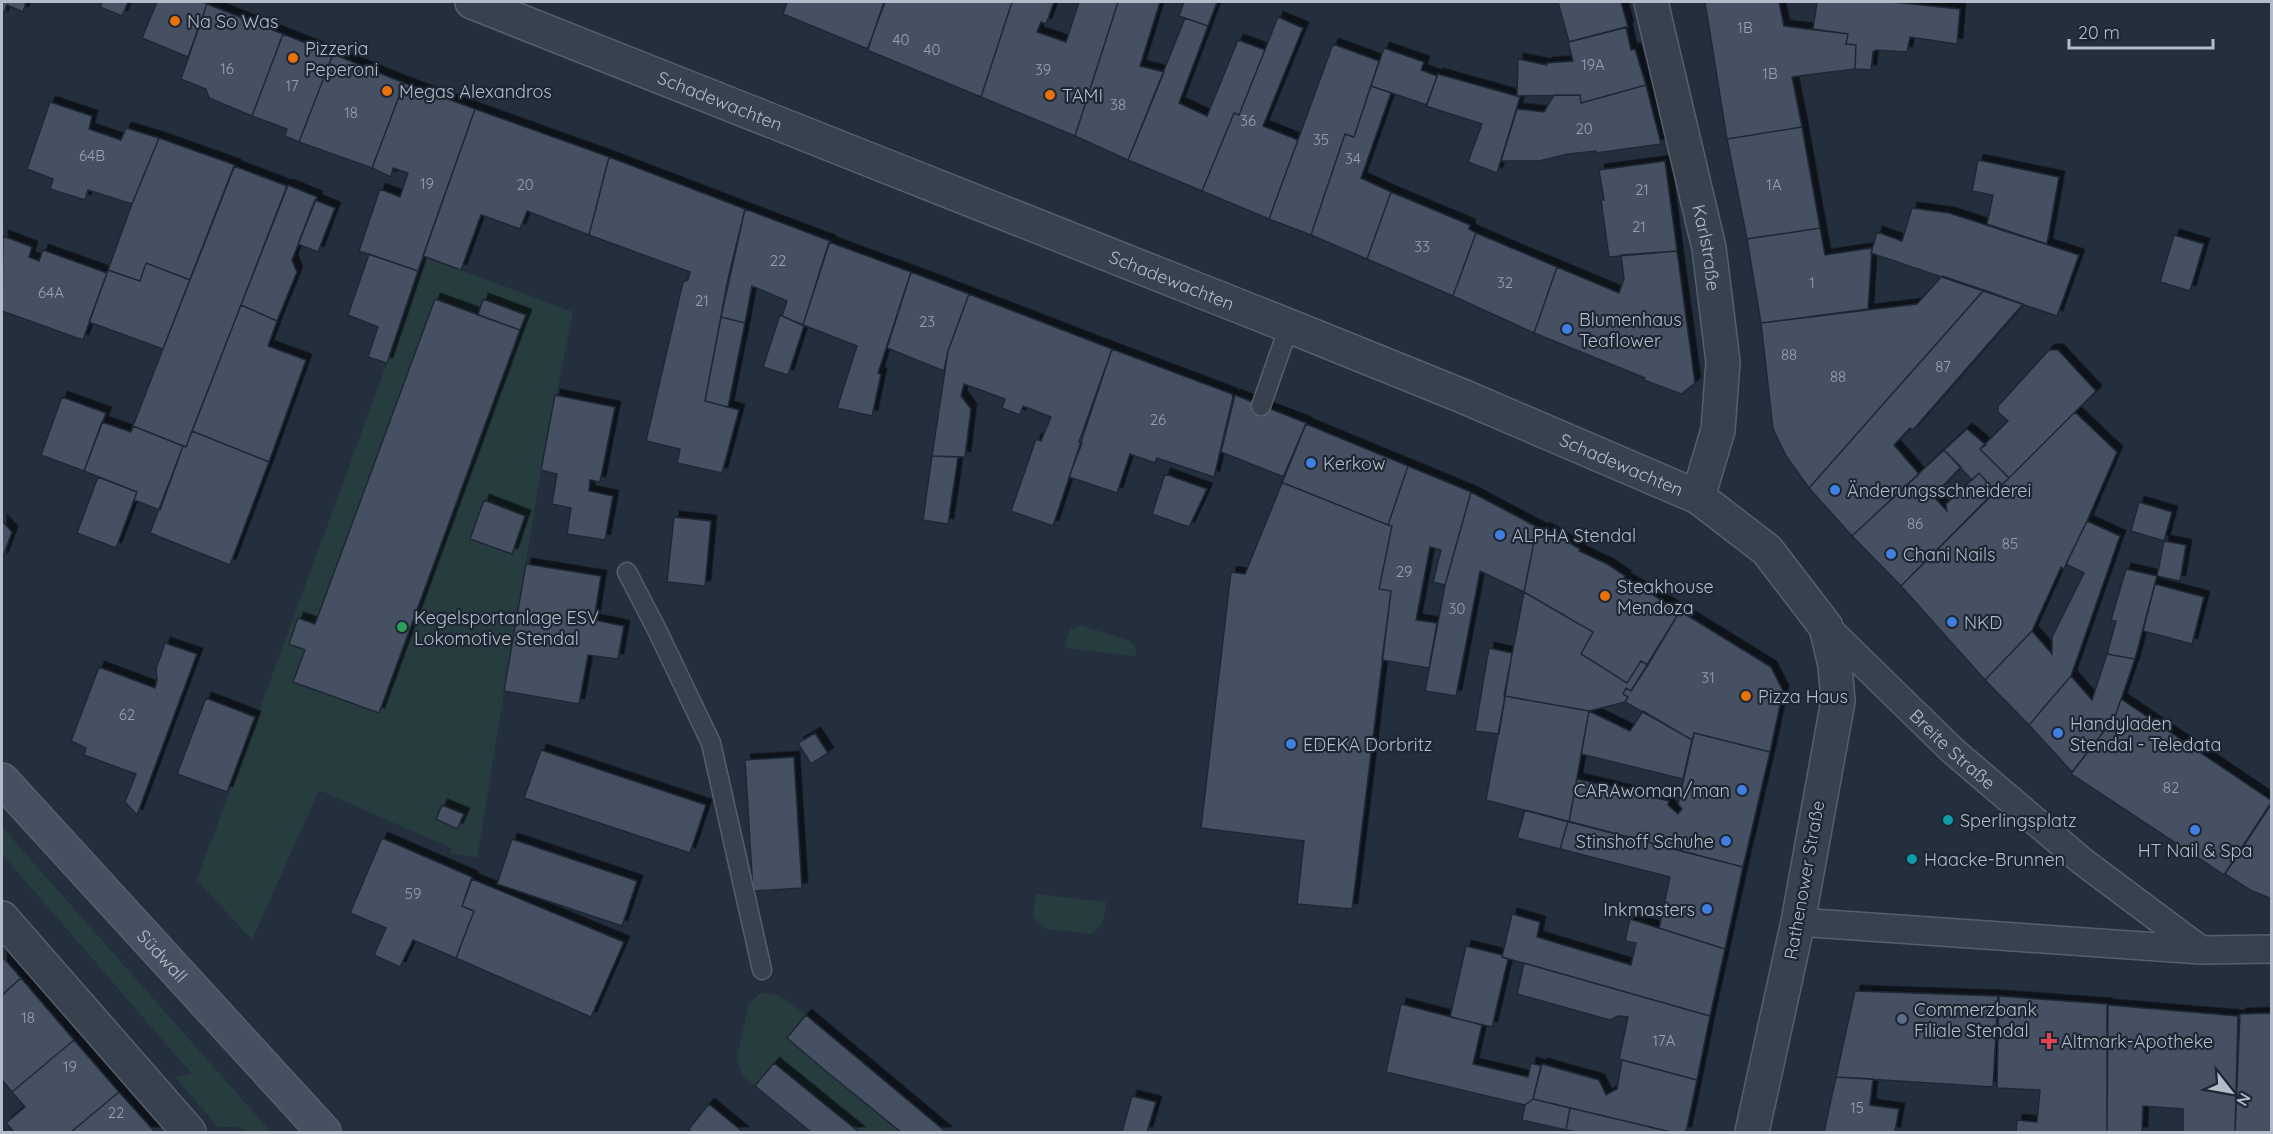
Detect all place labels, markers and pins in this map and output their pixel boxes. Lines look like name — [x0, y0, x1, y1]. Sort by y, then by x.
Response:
place label: Na So Was — [187, 10, 278, 33]
marker: Na So Was — [168, 14, 182, 28]
place label: Pizzeria Peperoni — [305, 37, 378, 81]
marker: Pizzeria Peperoni — [286, 51, 300, 65]
place label: Megas Alexandros — [399, 80, 552, 103]
marker: Megas Alexandros — [380, 84, 394, 98]
place label: TAMI — [1062, 84, 1103, 107]
marker: TAMI — [1043, 88, 1057, 102]
place label: Blumenhaus Teaflower — [1579, 308, 1682, 352]
marker: Blumenhaus Teaflower — [1560, 322, 1574, 336]
place label: Kerkow — [1323, 452, 1386, 475]
marker: Kerkow — [1304, 456, 1318, 470]
place label: Änderungsschneiderei — [1847, 479, 2031, 502]
marker: Änderungsschneiderei — [1828, 483, 1842, 497]
place label: ALPHA Stendal — [1512, 524, 1636, 547]
marker: ALPHA Stendal — [1493, 528, 1507, 542]
place label: Chani Nails — [1903, 543, 1996, 566]
marker: Chani Nails — [1884, 547, 1898, 561]
place label: Steakhouse Mendoza — [1617, 575, 1714, 619]
marker: Steakhouse Mendoza — [1598, 589, 1612, 603]
place label: Kegelsportanlage ESV Lokomotive Stendal — [414, 606, 599, 650]
place label: NKD — [1964, 611, 2002, 634]
marker: NKD — [1945, 615, 1959, 629]
marker: Kegelsportanlage ESV Lokomotive Stendal — [395, 620, 409, 634]
place label: Pizza Haus — [1758, 685, 1848, 708]
marker: Pizza Haus — [1739, 689, 1753, 703]
place label: Handyladen Stendal - Teledata — [2070, 712, 2221, 756]
marker: Handyladen Stendal - Teledata — [2051, 726, 2065, 740]
place label: EDEKA Dorbritz — [1303, 733, 1432, 756]
marker: EDEKA Dorbritz — [1284, 737, 1298, 751]
place label: CARAwoman/man — [1574, 779, 1730, 802]
marker: CARAwoman/man — [1735, 783, 1749, 797]
place label: Sperlingsplatz — [1960, 809, 2077, 832]
marker: Sperlingsplatz — [1941, 813, 1955, 827]
marker: HT Nail & Spa — [2188, 823, 2202, 837]
place label: Stinshoff Schuhe — [1576, 830, 1714, 853]
marker: Stinshoff Schuhe — [1719, 834, 1733, 848]
place label: HT Nail & Spa — [2138, 839, 2252, 862]
place label: Haacke-Brunnen — [1924, 848, 2065, 871]
marker: Haacke-Brunnen — [1905, 852, 1919, 866]
place label: Inkmasters — [1603, 898, 1695, 921]
marker: Inkmasters — [1700, 902, 1714, 916]
place label: Commerzbank Filiale Stendal — [1914, 998, 2037, 1042]
marker: Commerzbank Filiale Stendal — [1895, 1012, 1909, 1026]
place label: Altmark-Apotheke — [2061, 1030, 2213, 1053]
marker: Altmark-Apotheke — [2042, 1034, 2056, 1048]

